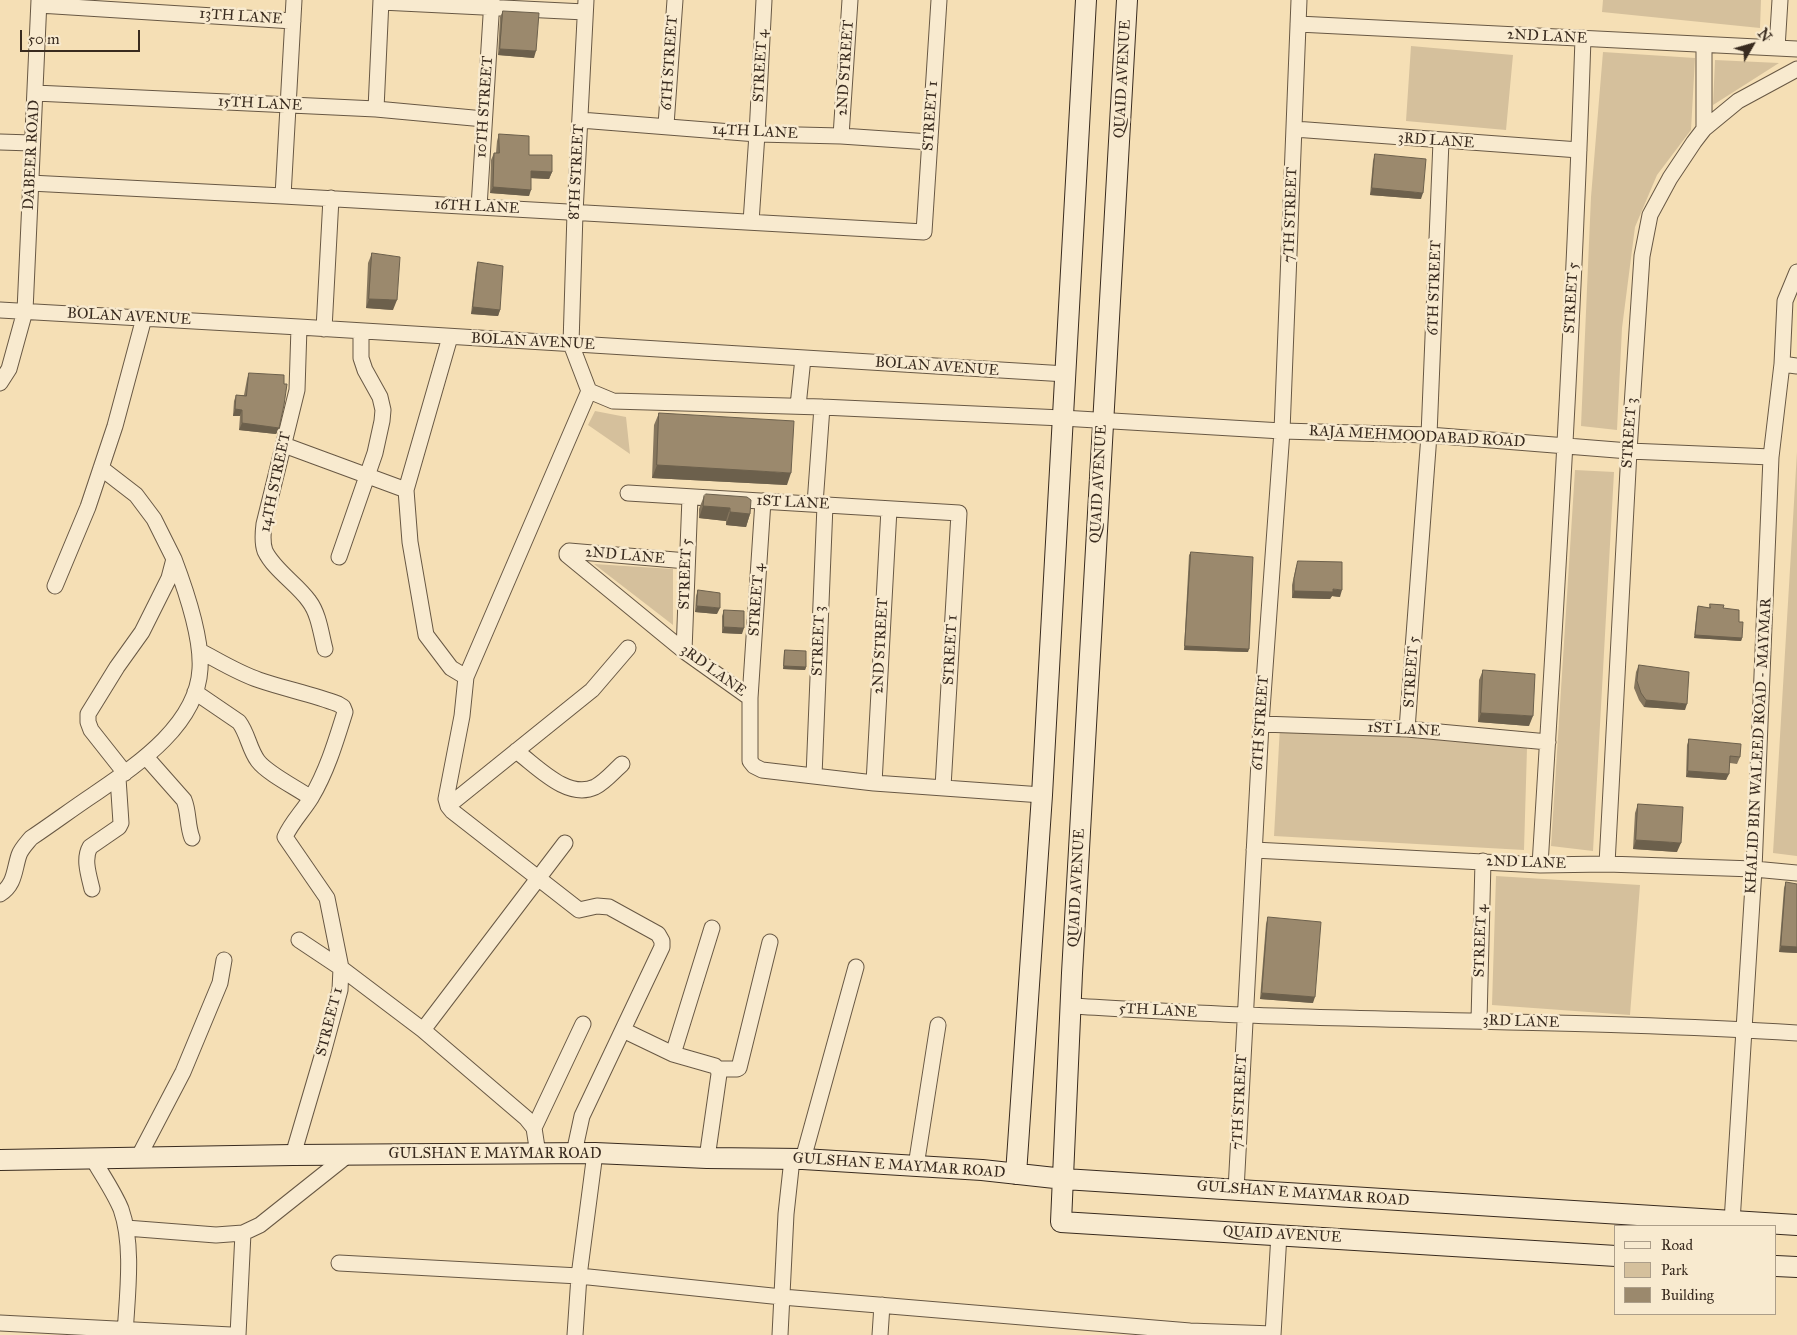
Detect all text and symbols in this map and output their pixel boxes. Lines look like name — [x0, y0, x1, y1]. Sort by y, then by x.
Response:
street label: 13TH LANE — [199, 5, 283, 29]
street label: 6TH STREET — [658, 15, 682, 111]
street label: 2ND STREET — [834, 19, 858, 117]
street label: QUAID AVENUE — [1111, 19, 1135, 139]
scale bar — [22, 20, 142, 52]
north arrow — [1727, 20, 1777, 70]
street label: 2ND LANE — [1506, 26, 1588, 48]
text: N — [1754, 26, 1775, 45]
street label: STREET 4 — [750, 29, 772, 103]
text: 50 m — [28, 30, 60, 48]
street label: 10TH STREET — [472, 55, 498, 159]
street label: STREET 1 — [920, 80, 942, 152]
street label: 15TH LANE — [217, 93, 303, 115]
street label: DABEER ROAD — [20, 100, 44, 210]
street label: 14TH LANE — [712, 121, 798, 143]
street label: 8TH STREET — [566, 124, 588, 220]
street label: 3RD LANE — [1397, 129, 1475, 153]
street label: 7TH STREET — [1280, 167, 1302, 263]
street label: 16TH LANE — [434, 196, 520, 218]
street label: 6TH STREET — [1424, 240, 1446, 336]
street label: STREET 5 — [1561, 262, 1583, 334]
street label: BOLAN AVENUE — [67, 305, 191, 329]
street label: BOLAN AVENUE — [471, 330, 595, 354]
street label: BOLAN AVENUE — [874, 354, 1000, 380]
street label: STREET 3 — [1619, 397, 1641, 469]
street label: RAJA MEHMOODABAD ROAD — [1308, 422, 1526, 452]
street label: QUAID AVENUE — [1087, 424, 1111, 544]
street label: 14TH STREET — [257, 430, 295, 534]
street label: 1ST LANE — [756, 492, 830, 514]
street label: STREET 5 — [676, 538, 696, 610]
street label: 2ND LANE — [584, 544, 666, 568]
street label: STREET 4 — [745, 563, 769, 637]
street label: 2ND STREET — [869, 597, 893, 695]
street label: KHALID BIN WALEED ROAD - MAYMAR — [1742, 597, 1776, 895]
street label: STREET 3 — [809, 605, 829, 677]
street label: STREET 1 — [940, 614, 962, 686]
street label: STREET 5 — [1401, 636, 1423, 708]
street label: 3RD LANE — [677, 641, 749, 701]
street label: 6TH STREET — [1249, 675, 1273, 771]
street label: 1ST LANE — [1367, 719, 1441, 741]
street label: QUAID AVENUE — [1065, 828, 1089, 948]
street label: 2ND LANE — [1486, 853, 1566, 873]
street label: STREET 4 — [1471, 904, 1491, 978]
street label: STREET 1 — [313, 986, 347, 1058]
street label: 5TH LANE — [1118, 1000, 1198, 1022]
street label: 3RD LANE — [1482, 1012, 1560, 1032]
street label: 7TH STREET — [1229, 1054, 1251, 1150]
street label: GULSHAN E MAYMAR ROAD — [389, 1145, 601, 1163]
street label: GULSHAN E MAYMAR ROAD — [792, 1150, 1006, 1182]
street label: GULSHAN E MAYMAR ROAD — [1196, 1178, 1410, 1210]
street label: QUAID AVENUE — [1222, 1223, 1342, 1247]
legend — [1614, 1225, 1777, 1315]
text: Road — [1661, 1236, 1693, 1254]
text: Park — [1661, 1261, 1688, 1279]
text: Building — [1661, 1286, 1714, 1304]

